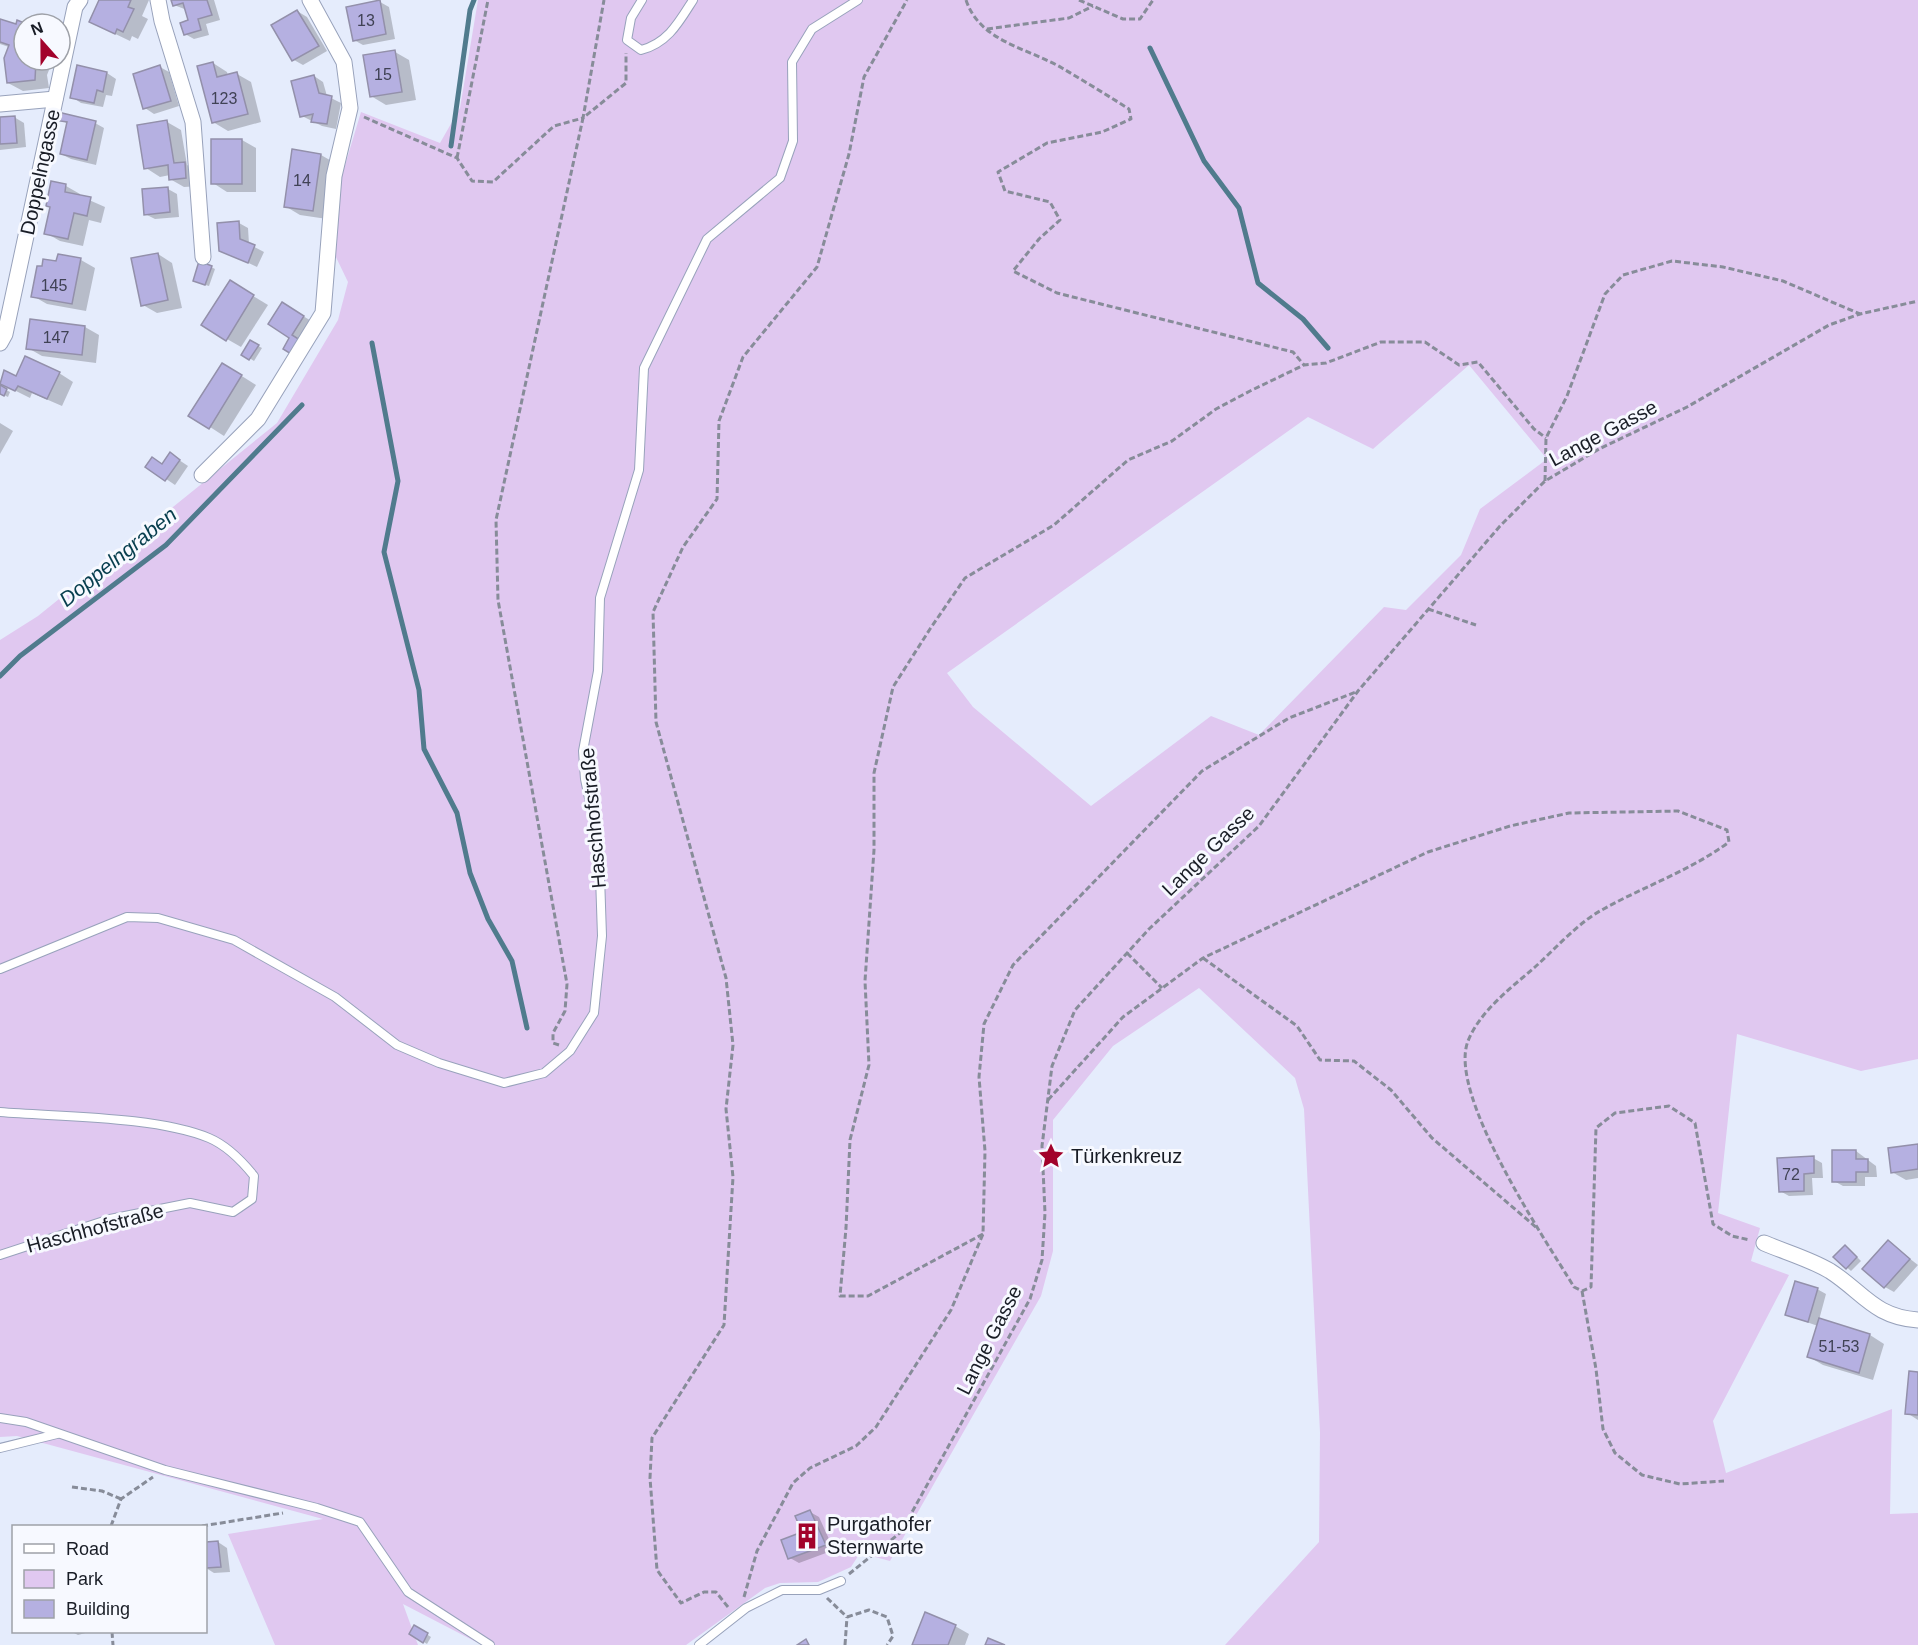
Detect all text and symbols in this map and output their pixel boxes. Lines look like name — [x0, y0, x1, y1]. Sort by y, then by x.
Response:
north arrow — [12, 12, 72, 72]
house number: 13 — [357, 12, 375, 29]
text: N — [28, 18, 45, 38]
house number: 15 — [374, 66, 392, 83]
house number: 123 — [211, 90, 237, 107]
street label: Doppelngasse — [16, 107, 64, 237]
house number: 14 — [293, 172, 311, 189]
house number: 145 — [41, 277, 67, 294]
house number: 147 — [43, 329, 69, 346]
street label: Lange Gasse — [1545, 395, 1661, 471]
water label: Doppelngraben — [55, 502, 181, 611]
street label: Haschhofstraße — [576, 747, 610, 889]
street label: Lange Gasse — [1158, 802, 1258, 900]
place icon: Türkenkreuz — [1036, 1141, 1066, 1171]
place label: Türkenkreuz — [1071, 1145, 1182, 1167]
house number: 72 — [1782, 1166, 1800, 1183]
street label: Haschhofstraße — [24, 1199, 166, 1257]
street label: Lange Gasse — [952, 1282, 1026, 1398]
house number: 51-53 — [1819, 1338, 1860, 1355]
place label: Purgathofer Sternwarte — [827, 1513, 932, 1558]
building icon: Purgathofer Sternwarte — [792, 1521, 822, 1551]
legend — [12, 1525, 207, 1633]
text: Road — [66, 1539, 109, 1559]
text: Park — [66, 1569, 104, 1589]
text: Building — [66, 1599, 130, 1619]

